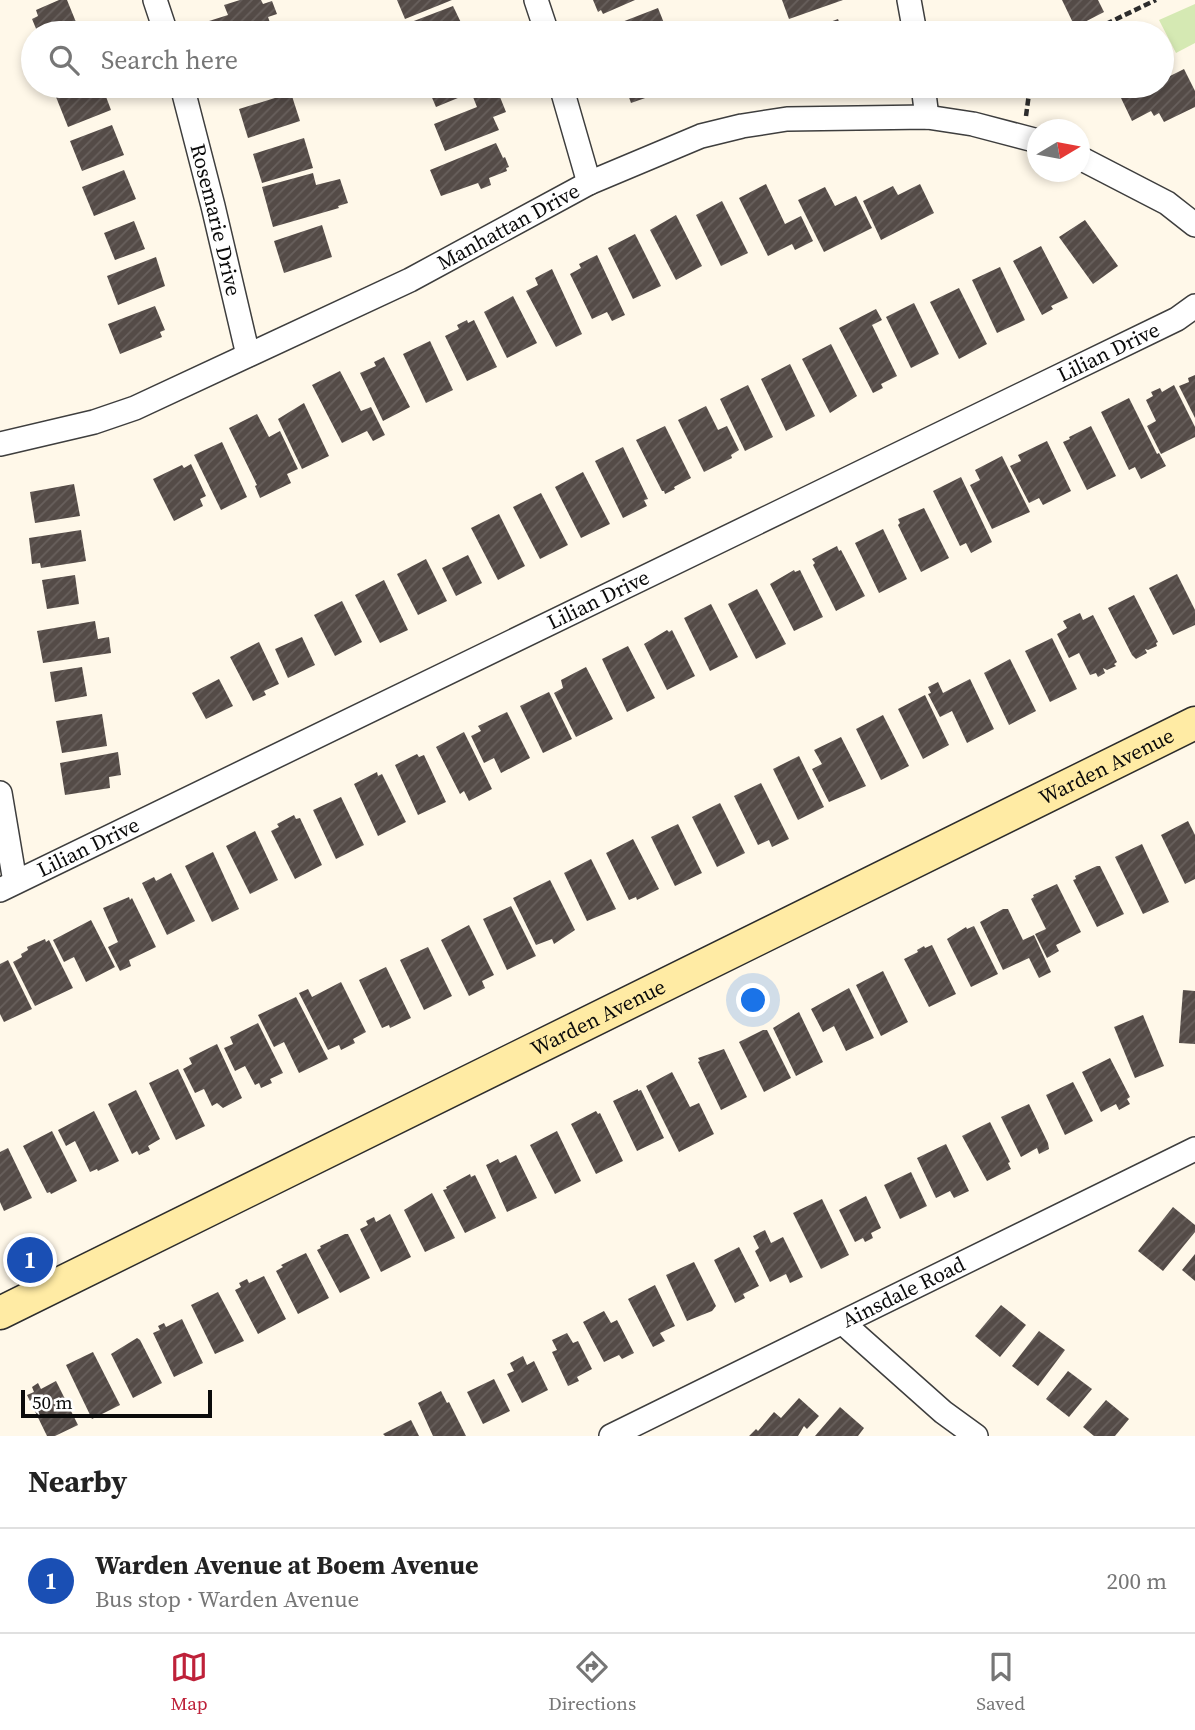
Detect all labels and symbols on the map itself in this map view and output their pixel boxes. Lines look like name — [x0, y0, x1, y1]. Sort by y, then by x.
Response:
north arrow — [1027, 119, 1090, 182]
street label: Rosemarie Drive — [183, 140, 249, 299]
street label: Manhattan Drive — [432, 176, 584, 277]
street label: Lilian Drive — [1052, 315, 1164, 389]
street label: Lilian Drive — [542, 562, 654, 636]
street label: Warden Avenue — [1034, 721, 1179, 812]
street label: Lilian Drive — [32, 810, 144, 884]
street label: Warden Avenue — [525, 972, 670, 1063]
your location — [736, 983, 770, 1017]
pin: 1 — [7, 1234, 53, 1286]
street label: Ainsdale Road — [837, 1249, 970, 1334]
scale bar — [21, 1387, 212, 1419]

